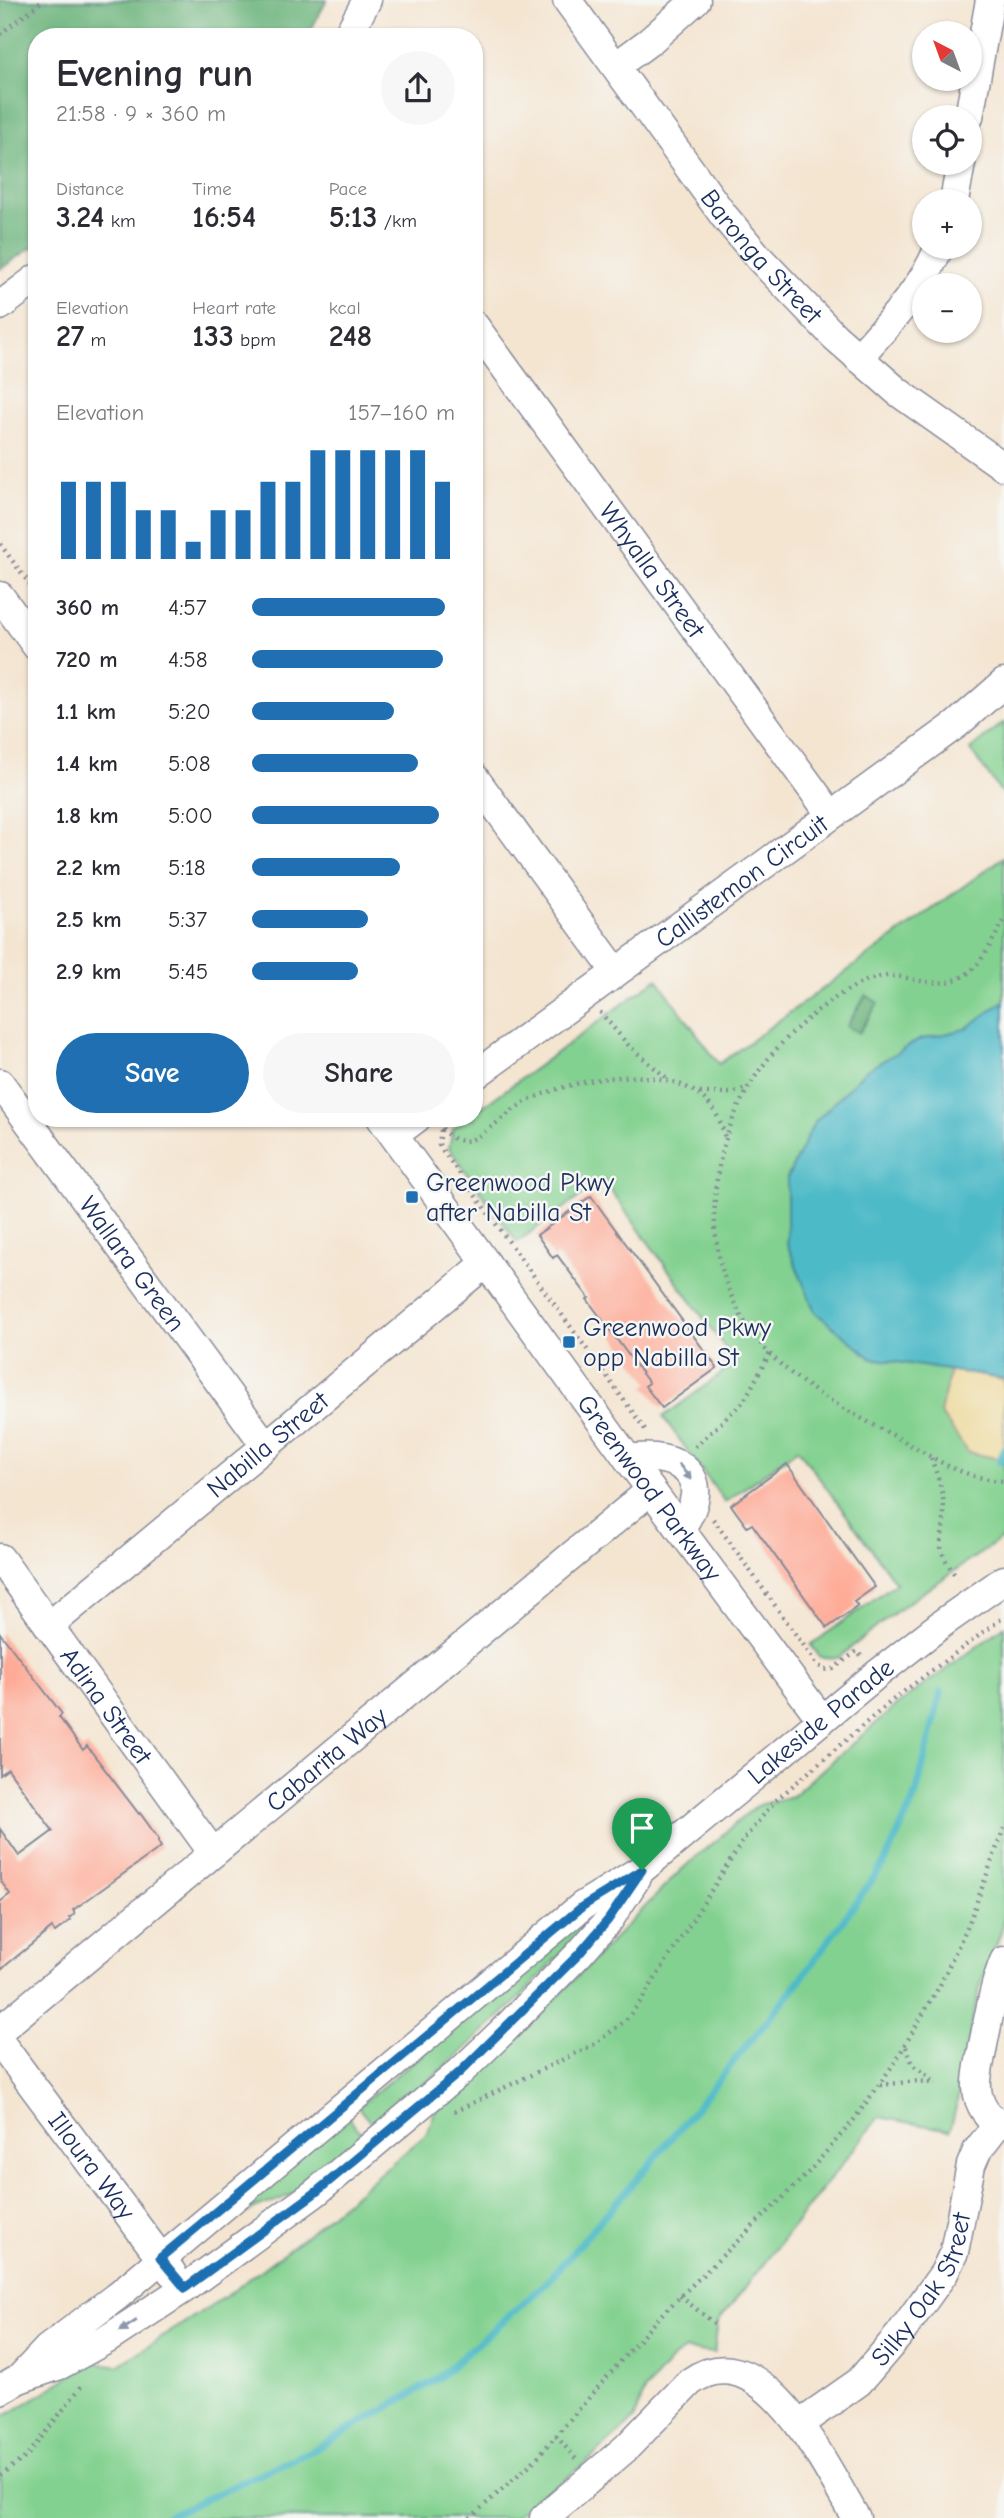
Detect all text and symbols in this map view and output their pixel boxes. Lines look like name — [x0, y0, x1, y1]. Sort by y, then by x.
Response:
north arrow — [912, 21, 982, 91]
map controls — [912, 21, 982, 343]
button: share — [381, 51, 455, 125]
text: Evening run — [56, 52, 253, 96]
text: 21:58 · 9 × 360 m — [56, 100, 226, 127]
button: locate — [912, 105, 982, 175]
text: Distance — [56, 178, 124, 200]
text: Time — [192, 178, 232, 200]
text: Pace — [329, 178, 367, 200]
street label: Baronga Street — [694, 184, 829, 331]
button: + — [912, 189, 982, 259]
text: 3.24 — [56, 200, 104, 235]
text: 16:54 — [192, 200, 256, 235]
text: 5:13 — [329, 200, 377, 235]
text: km — [104, 210, 136, 232]
text: /km — [377, 210, 417, 232]
button: − — [912, 273, 982, 343]
text: Elevation — [56, 297, 129, 319]
text: Heart rate — [192, 297, 276, 319]
text: kcal — [329, 297, 361, 319]
text: 27 — [56, 319, 84, 354]
text: 133 — [192, 319, 234, 354]
text: 248 — [329, 319, 372, 354]
text: m — [84, 329, 106, 351]
text: bpm — [234, 329, 276, 351]
text: Elevation — [56, 399, 144, 426]
text: 157–160 m — [348, 399, 455, 426]
street label: Whyalla Street — [592, 497, 712, 645]
text: 360 m — [56, 594, 119, 621]
text: 4:57 — [168, 594, 207, 621]
text: 720 m — [56, 646, 117, 673]
text: 4:58 — [168, 646, 208, 673]
text: 1.1 km — [56, 698, 116, 725]
text: 5:20 — [168, 698, 211, 725]
text: 1.4 km — [56, 750, 118, 777]
text: 5:08 — [168, 750, 210, 777]
text: 1.8 km — [56, 802, 119, 829]
text: 5:00 — [168, 802, 213, 829]
street label: Callistemon Circuit — [650, 808, 836, 955]
text: 2.2 km — [56, 854, 121, 881]
text: 5:18 — [168, 854, 206, 881]
text: 2.5 km — [56, 906, 122, 933]
text: 5:37 — [168, 906, 207, 933]
text: 2.9 km — [56, 958, 121, 985]
text: 5:45 — [168, 958, 208, 985]
button: Save — [56, 1033, 249, 1113]
button: Share — [263, 1033, 455, 1113]
place label: Greenwood Pkwy after Nabilla St — [426, 1168, 615, 1228]
marker: Greenwood Pkwy after Nabilla St — [404, 1189, 420, 1205]
street label: Wallara Green — [72, 1191, 191, 1338]
place label: Greenwood Pkwy opp Nabilla St — [583, 1313, 772, 1373]
marker: Greenwood Pkwy opp Nabilla St — [561, 1334, 577, 1350]
street label: Nabilla Street — [201, 1385, 336, 1504]
street label: Greenwood Parkway — [570, 1389, 728, 1588]
one-way arrow — [678, 1463, 693, 1481]
street label: Adina Street — [54, 1642, 159, 1771]
street label: Lakeside Parade — [742, 1653, 900, 1791]
street label: Cabarita Way — [261, 1701, 394, 1819]
pin — [612, 1798, 672, 1870]
icon: arrive — [623, 1809, 661, 1847]
street label: Illoura Way — [41, 2106, 141, 2226]
street label: Silky Oak Street — [865, 2209, 978, 2373]
one-way arrow — [118, 2319, 137, 2332]

